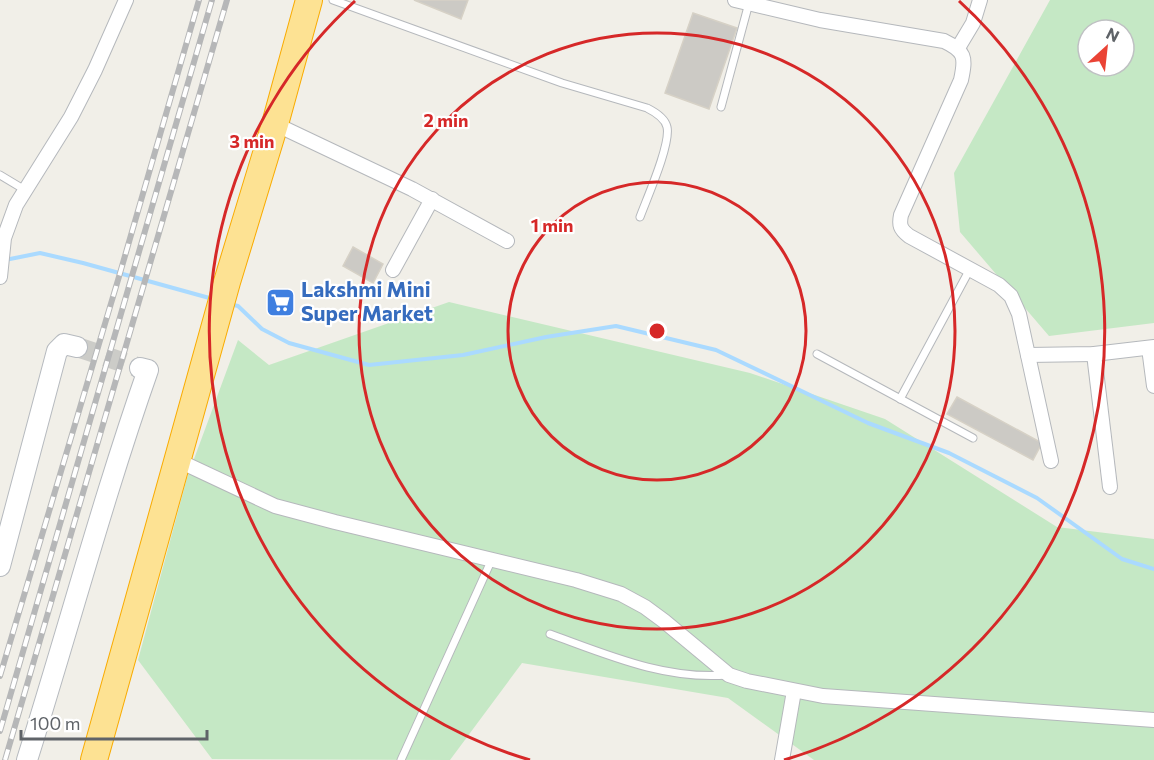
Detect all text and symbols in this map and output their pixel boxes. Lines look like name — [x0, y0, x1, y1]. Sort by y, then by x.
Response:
north arrow — [1076, 18, 1136, 78]
text: N — [1103, 23, 1123, 45]
text: 2 min — [424, 109, 468, 131]
text: 3 min — [229, 130, 275, 152]
text: 1 min — [531, 214, 573, 236]
place label: Lakshmi Mini Super Market — [301, 276, 433, 325]
supermarket icon: Lakshmi Mini Super Market — [264, 286, 296, 318]
centre of rings — [647, 321, 667, 341]
scale bar — [21, 703, 207, 741]
text: 100 m — [30, 712, 80, 734]

